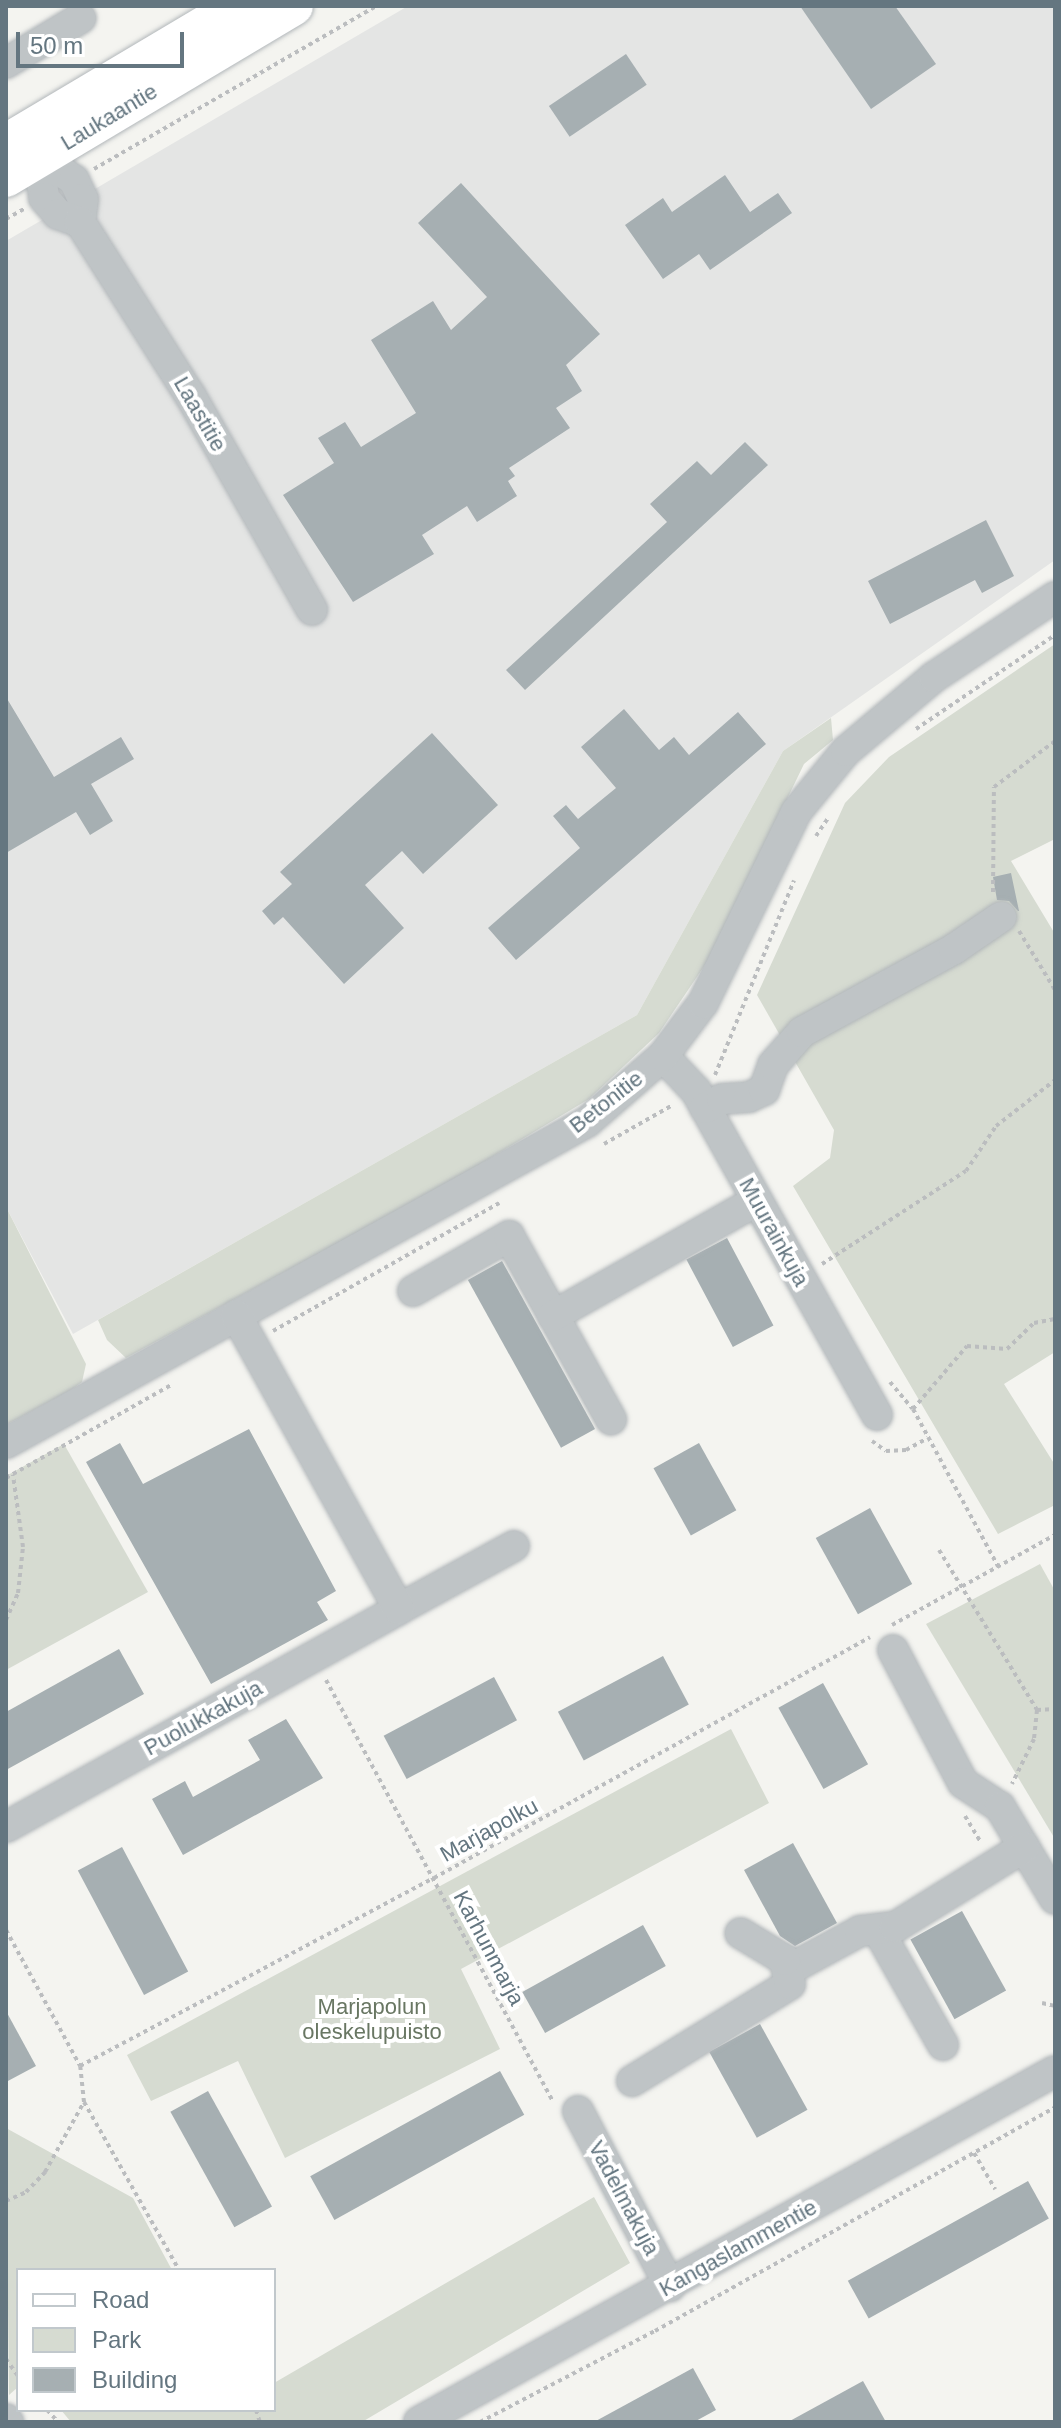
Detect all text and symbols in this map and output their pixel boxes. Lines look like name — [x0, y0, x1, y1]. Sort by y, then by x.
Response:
scale bar — [20, 16, 188, 66]
text: 50 m — [30, 32, 83, 59]
street label: Laukaantie — [56, 78, 162, 156]
street label: Laastitie — [168, 372, 232, 456]
street label: Betonitie — [564, 1065, 648, 1139]
street label: Muurainkuja — [733, 1173, 815, 1291]
street label: Puolukkakuja — [139, 1675, 267, 1761]
street label: Marjapolku — [436, 1792, 542, 1868]
street label: Karhunmarja — [448, 1886, 530, 2010]
park label: Marjapolun oleskelupuisto — [302, 1993, 442, 2044]
street label: Vadelmakuja — [583, 2136, 665, 2260]
street label: Kangaslammentie — [655, 2194, 821, 2302]
legend — [16, 2268, 276, 2412]
text: Road — [92, 2286, 149, 2313]
text: Park — [92, 2326, 141, 2353]
text: Building — [92, 2366, 177, 2393]

